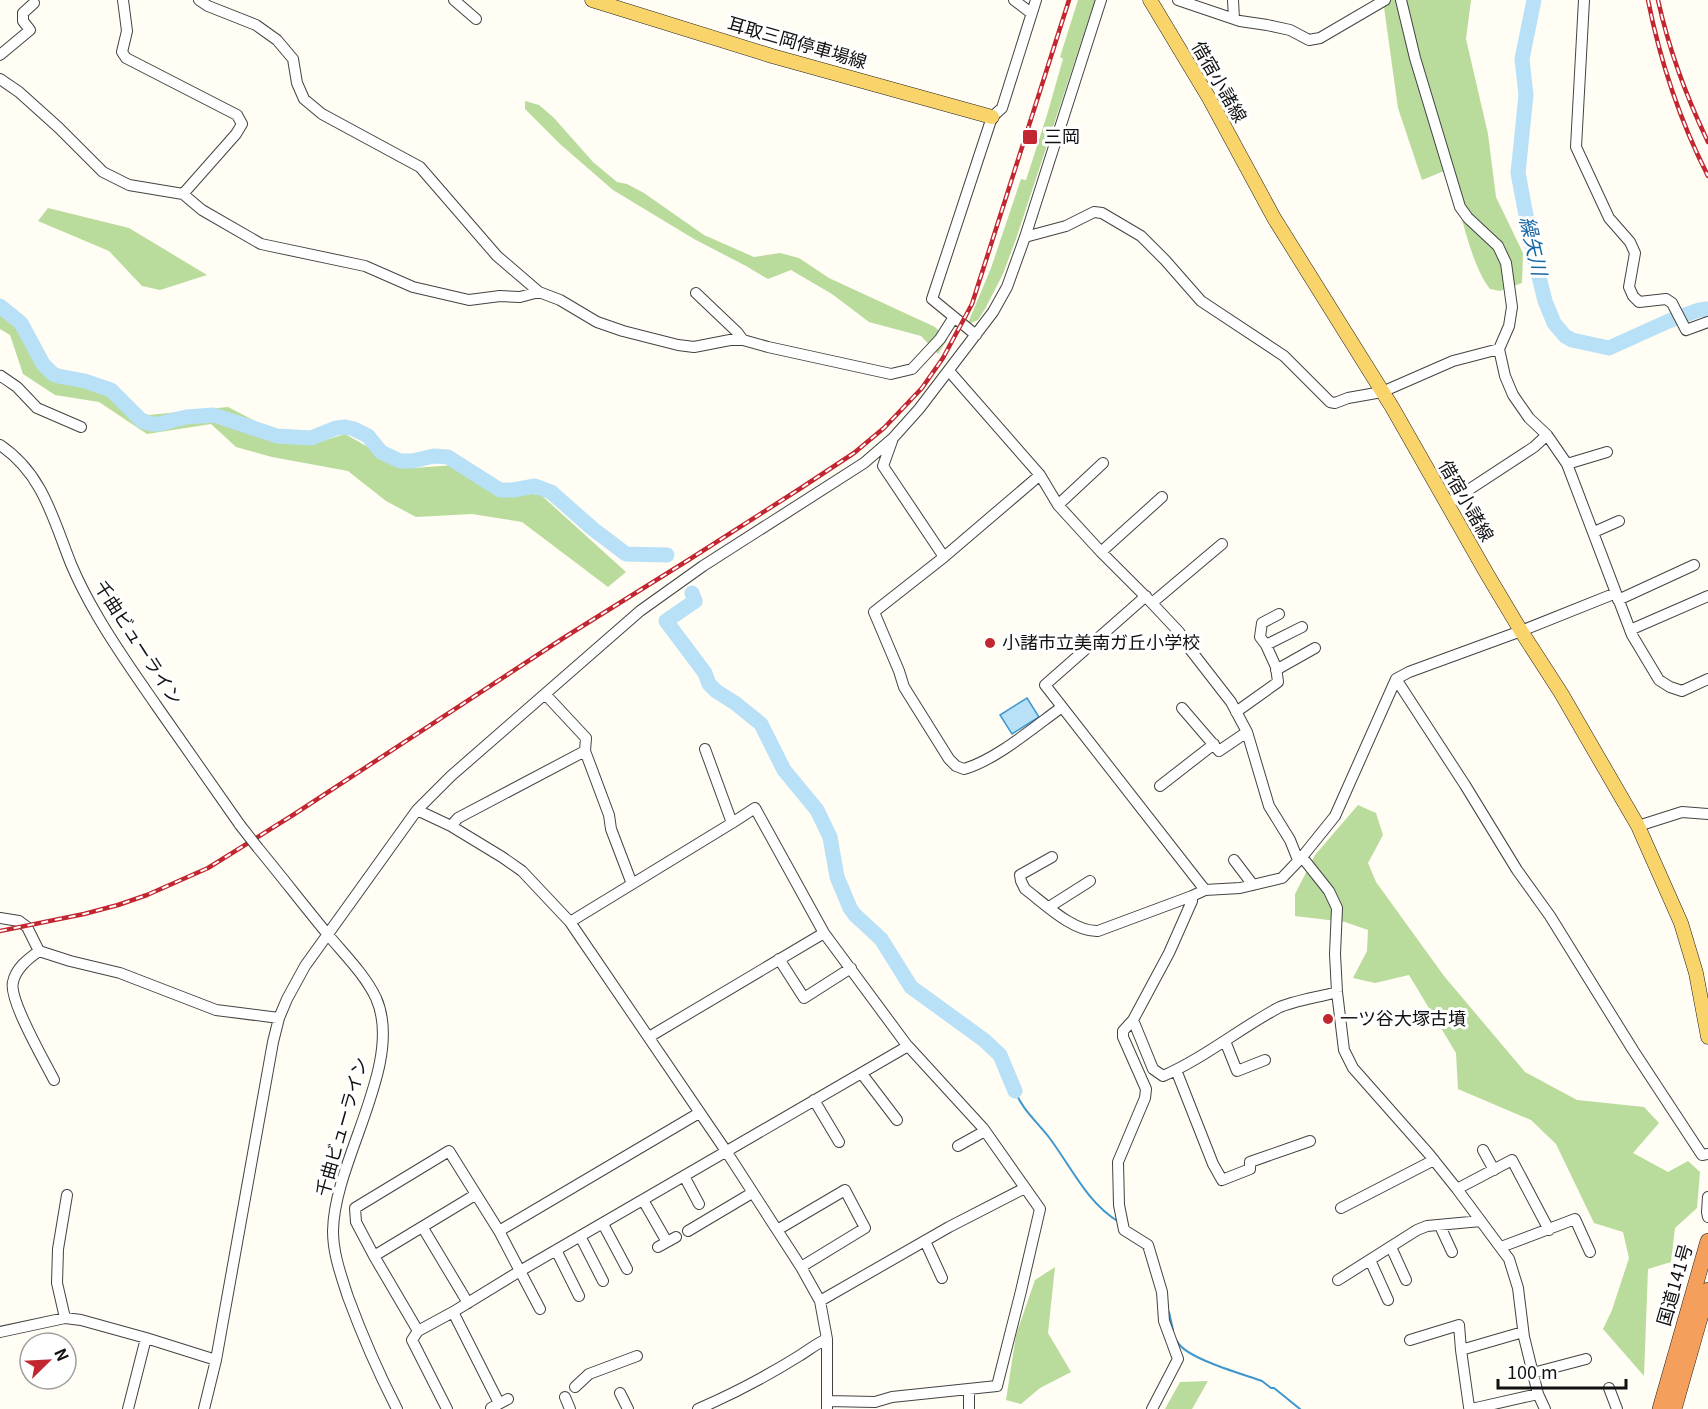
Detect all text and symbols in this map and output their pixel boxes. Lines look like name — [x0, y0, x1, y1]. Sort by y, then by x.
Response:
street label: 耳取三岡停車場線 — [725, 9, 870, 73]
street label: 借宿小諸線 — [1187, 36, 1254, 126]
place label: 三岡 — [1044, 122, 1080, 148]
marker: 三岡 — [1021, 128, 1039, 146]
water label: 繰矢川 — [1514, 213, 1556, 280]
street label: 借宿小諸線 — [1434, 455, 1501, 545]
street label: 千曲ビューライン — [90, 574, 190, 709]
place label: 小諸市立美南ガ丘小学校 — [1002, 628, 1200, 654]
marker: 小諸市立美南ガ丘小学校 — [983, 636, 997, 650]
place label: 一ツ谷大塚古墳 — [1340, 1004, 1466, 1030]
marker: 一ツ谷大塚古墳 — [1321, 1012, 1335, 1026]
street label: 千曲ビューライン — [308, 1054, 372, 1199]
street label: 国道141号 — [1649, 1240, 1697, 1328]
north arrow — [18, 1331, 78, 1391]
text: N — [49, 1344, 76, 1365]
scale bar — [1498, 1352, 1626, 1390]
text: 100 m — [1507, 1358, 1558, 1384]

